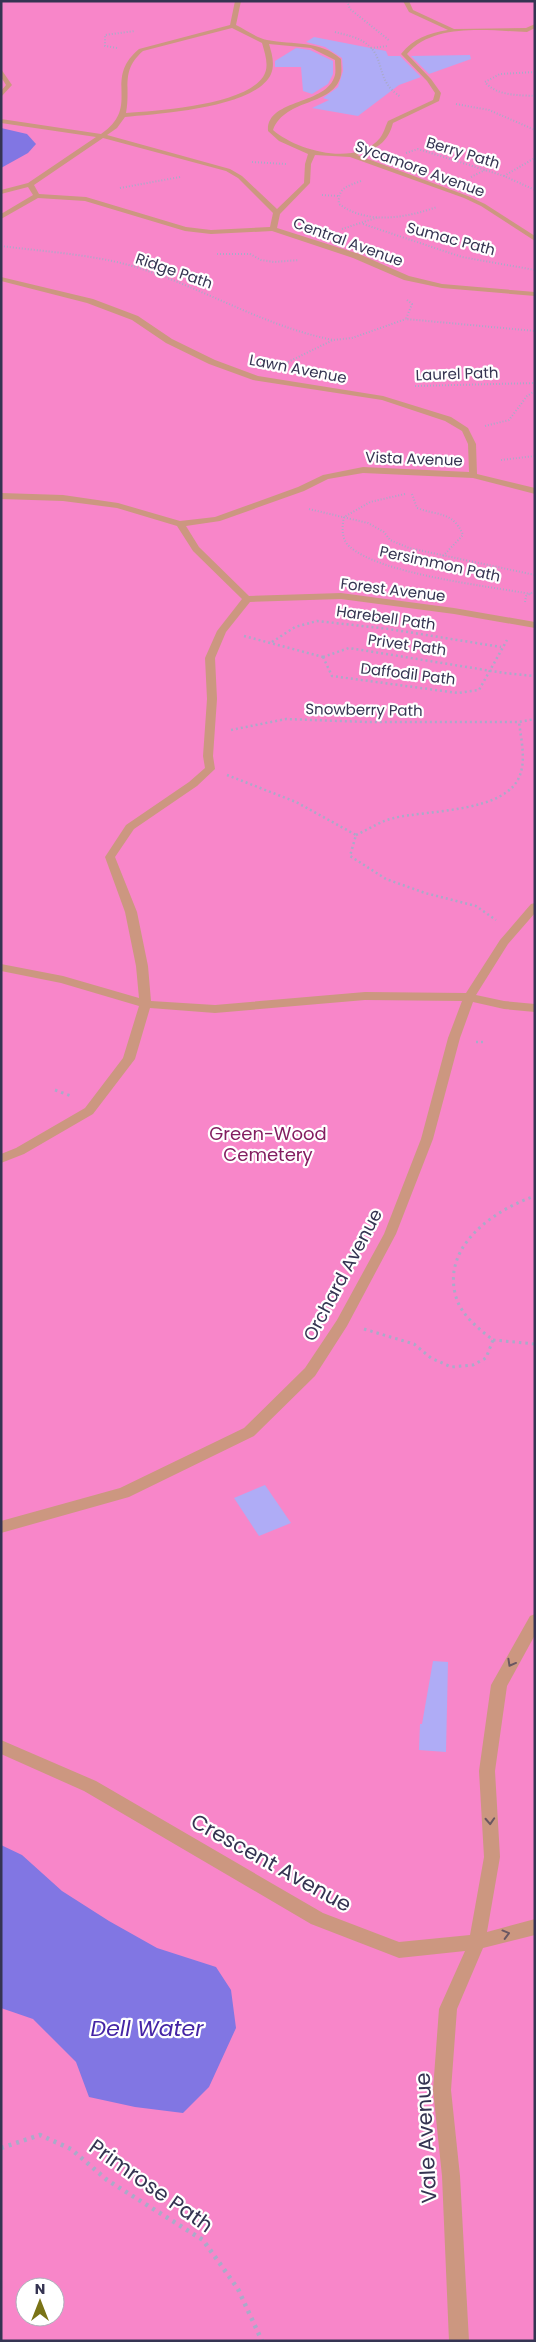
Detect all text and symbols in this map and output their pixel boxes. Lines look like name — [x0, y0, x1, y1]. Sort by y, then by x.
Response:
street label: Berry Path — [424, 131, 503, 174]
street label: Sycamore Avenue — [352, 135, 488, 202]
street label: Central Avenue — [290, 212, 406, 271]
street label: Sumac Path — [404, 217, 498, 260]
street label: Ridge Path — [133, 248, 216, 294]
street label: Lawn Avenue — [248, 349, 349, 388]
street label: Laurel Path — [415, 362, 499, 385]
street label: Vista Avenue — [365, 446, 463, 471]
street label: Persimmon Path — [378, 540, 502, 587]
street label: Forest Avenue — [339, 573, 447, 606]
street label: Harebell Path — [335, 600, 437, 635]
street label: Privet Path — [366, 629, 448, 660]
street label: Daffodil Path — [359, 657, 457, 690]
street label: Snowberry Path — [305, 698, 423, 721]
park label: Green-Wood Cemetery — [209, 1121, 327, 1167]
street label: Orchard Avenue — [297, 1204, 388, 1345]
one-way arrow — [508, 1657, 518, 1666]
street label: Crescent Avenue — [186, 1806, 357, 1919]
one-way arrow — [484, 1817, 495, 1825]
one-way arrow — [501, 1930, 510, 1940]
water label: Dell Water — [91, 2013, 204, 2044]
street label: Vale Avenue — [408, 2072, 443, 2204]
street label: Primrose Path — [84, 2132, 219, 2239]
north arrow — [15, 2277, 65, 2327]
text: N — [35, 2279, 45, 2299]

